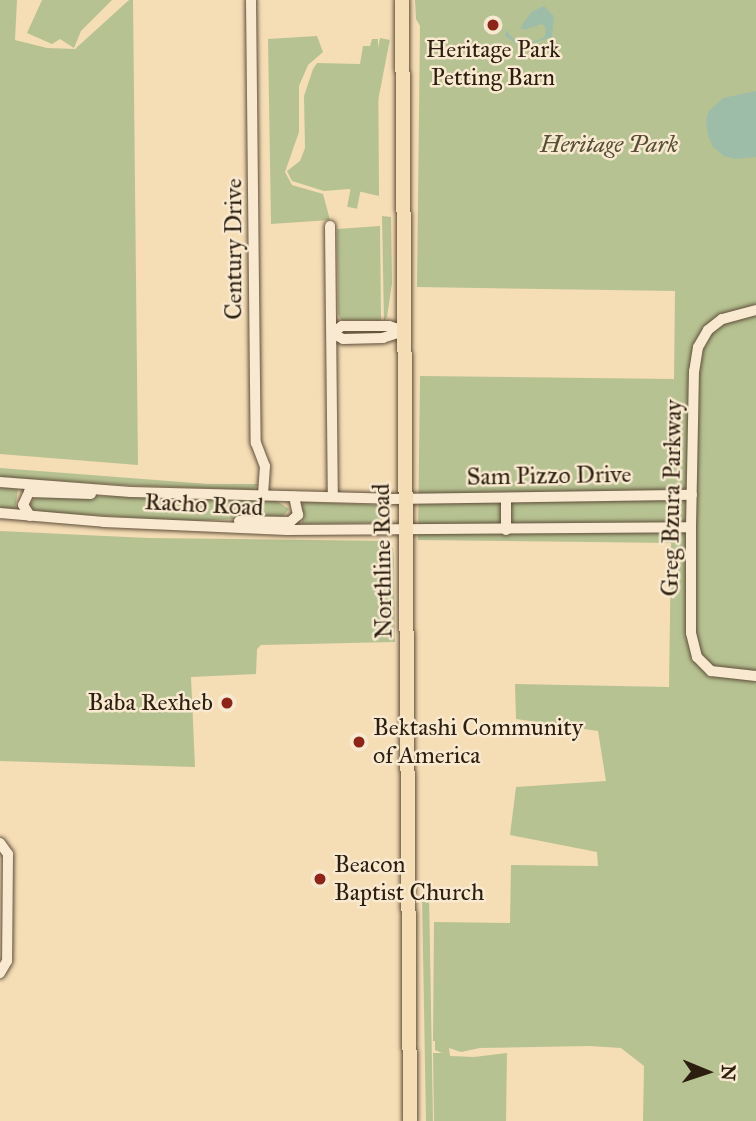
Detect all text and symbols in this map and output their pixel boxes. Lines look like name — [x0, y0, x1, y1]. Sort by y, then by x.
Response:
marker: Heritage Park Petting Barn — [485, 17, 501, 33]
place label: Heritage Park Petting Barn — [426, 36, 560, 92]
park label: Heritage Park — [540, 131, 678, 159]
street label: Century Drive — [220, 178, 248, 320]
street label: Greg Bzura Parkway — [656, 399, 688, 597]
street label: Sam Pizzo Drive — [466, 460, 632, 492]
street label: Northline Road — [367, 483, 399, 639]
street label: Racho Road — [144, 488, 264, 522]
place label: Baba Rexheb — [88, 689, 213, 717]
marker: Baba Rexheb — [219, 695, 235, 711]
place label: Bektashi Community of America — [373, 714, 583, 770]
marker: Bektashi Community of America — [351, 734, 367, 750]
place label: Beacon Baptist Church — [334, 851, 484, 907]
marker: Beacon Baptist Church — [312, 871, 328, 887]
north arrow — [672, 1037, 742, 1107]
text: N — [717, 1064, 740, 1081]

